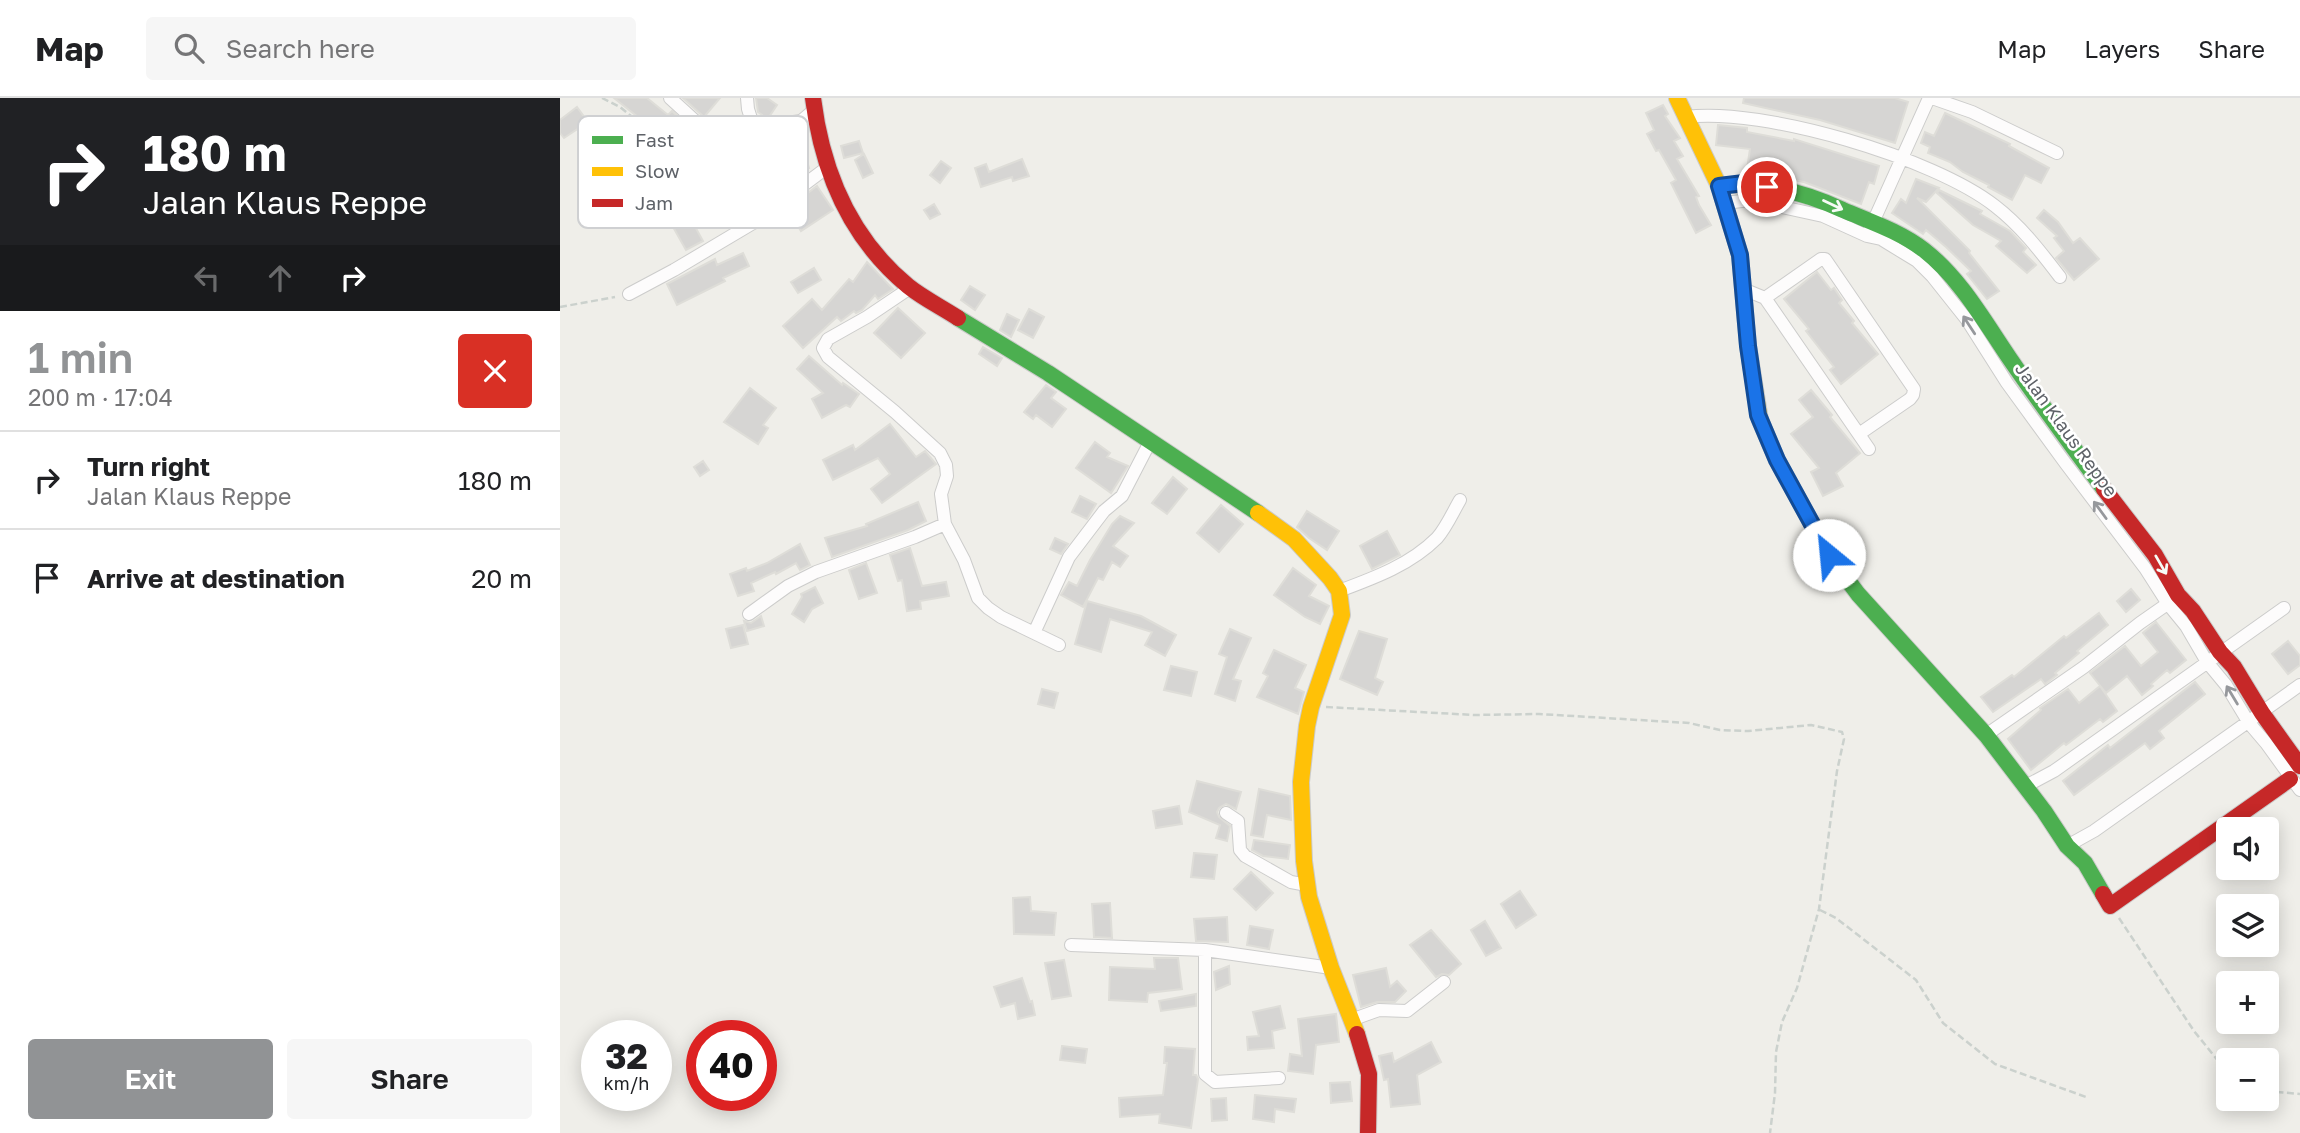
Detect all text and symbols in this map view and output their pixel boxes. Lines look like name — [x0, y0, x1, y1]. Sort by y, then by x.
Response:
search box — [146, 17, 636, 80]
text: Map — [35, 29, 104, 68]
icon: search — [170, 29, 208, 67]
text: Search here — [226, 33, 375, 64]
text: Map — [1997, 34, 2046, 63]
text: Layers — [2084, 34, 2160, 63]
text: Share — [2198, 34, 2265, 63]
legend — [578, 116, 808, 228]
text: 180 m — [143, 123, 287, 182]
icon: right — [28, 126, 119, 217]
text: Fast — [635, 128, 674, 151]
pin — [1737, 157, 1797, 217]
text: Slow — [635, 159, 680, 182]
icon: arrive — [1748, 168, 1786, 206]
text: Jalan Klaus Reppe — [143, 183, 427, 221]
text: Jam — [635, 191, 673, 214]
one-way arrow — [1822, 199, 1844, 212]
icon: left — [188, 259, 226, 297]
icon: ahead — [261, 259, 299, 297]
icon: right — [334, 259, 372, 297]
one-way arrow — [1962, 315, 1976, 335]
text: 1 min — [28, 332, 133, 382]
button: close — [458, 334, 532, 408]
street label: Jalan Klaus Reppe — [2011, 358, 2123, 501]
text: 200 m · 17:04 — [28, 383, 173, 411]
text: Turn right — [87, 451, 210, 482]
icon: right — [28, 461, 66, 499]
text: 180 m — [458, 465, 532, 496]
text: Jalan Klaus Reppe — [87, 482, 291, 510]
one-way arrow — [2093, 501, 2107, 520]
position arrow — [1792, 518, 1866, 592]
one-way arrow — [2154, 555, 2168, 575]
icon: arrive — [28, 559, 66, 597]
text: Arrive at destination — [87, 563, 345, 594]
text: 20 m — [471, 563, 532, 594]
one-way arrow — [2225, 686, 2239, 706]
map controls — [2216, 817, 2279, 1111]
button: sound — [2216, 817, 2279, 880]
button: layers — [2216, 894, 2279, 957]
button: + — [2216, 971, 2279, 1034]
speed limit sign: 40 — [686, 1020, 777, 1111]
text: 32 — [605, 1035, 648, 1077]
button: Exit — [28, 1039, 273, 1119]
button: Share — [287, 1039, 532, 1119]
button: − — [2216, 1048, 2279, 1111]
text: km/h — [604, 1072, 649, 1094]

